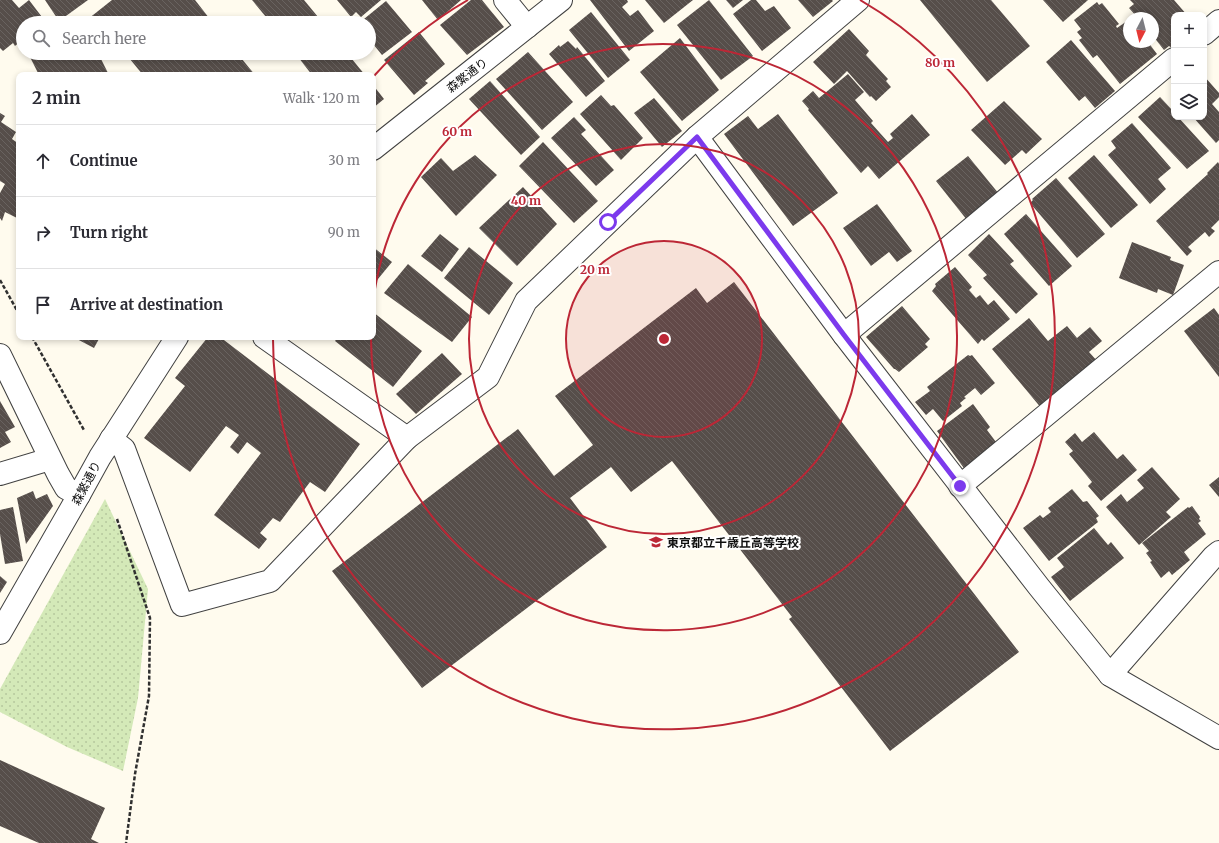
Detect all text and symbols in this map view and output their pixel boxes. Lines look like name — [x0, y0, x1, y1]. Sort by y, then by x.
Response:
north arrow — [1123, 12, 1159, 48]
map controls — [1171, 12, 1207, 120]
button: + — [1171, 12, 1207, 48]
search box — [16, 16, 376, 60]
icon: search — [30, 27, 52, 49]
text: Search here — [62, 29, 146, 48]
button: − — [1171, 48, 1207, 84]
street label: 森繁通り — [443, 54, 491, 96]
text: 80 m — [925, 55, 955, 70]
button: layers — [1171, 84, 1207, 120]
text: 2 min — [32, 87, 80, 109]
text: Walk · 120 m — [283, 90, 360, 107]
text: 60 m — [442, 124, 472, 139]
icon: ahead — [32, 150, 54, 172]
text: Continue — [70, 151, 138, 170]
text: 30 m — [328, 152, 360, 169]
text: 40 m — [511, 193, 541, 208]
route start — [599, 213, 617, 231]
icon: right — [32, 222, 54, 244]
text: Turn right — [70, 223, 148, 242]
text: 90 m — [328, 224, 360, 241]
text: 20 m — [580, 262, 610, 277]
icon: arrive — [32, 294, 54, 316]
text: Arrive at destination — [70, 295, 223, 314]
centre of rings — [657, 332, 671, 346]
street label: 森繁通り — [68, 458, 104, 508]
route end — [951, 477, 969, 495]
school or university icon: 東京都立千歳丘高等学校 — [648, 534, 664, 550]
place label: 東京都立千歳丘高等学校 — [667, 535, 799, 550]

